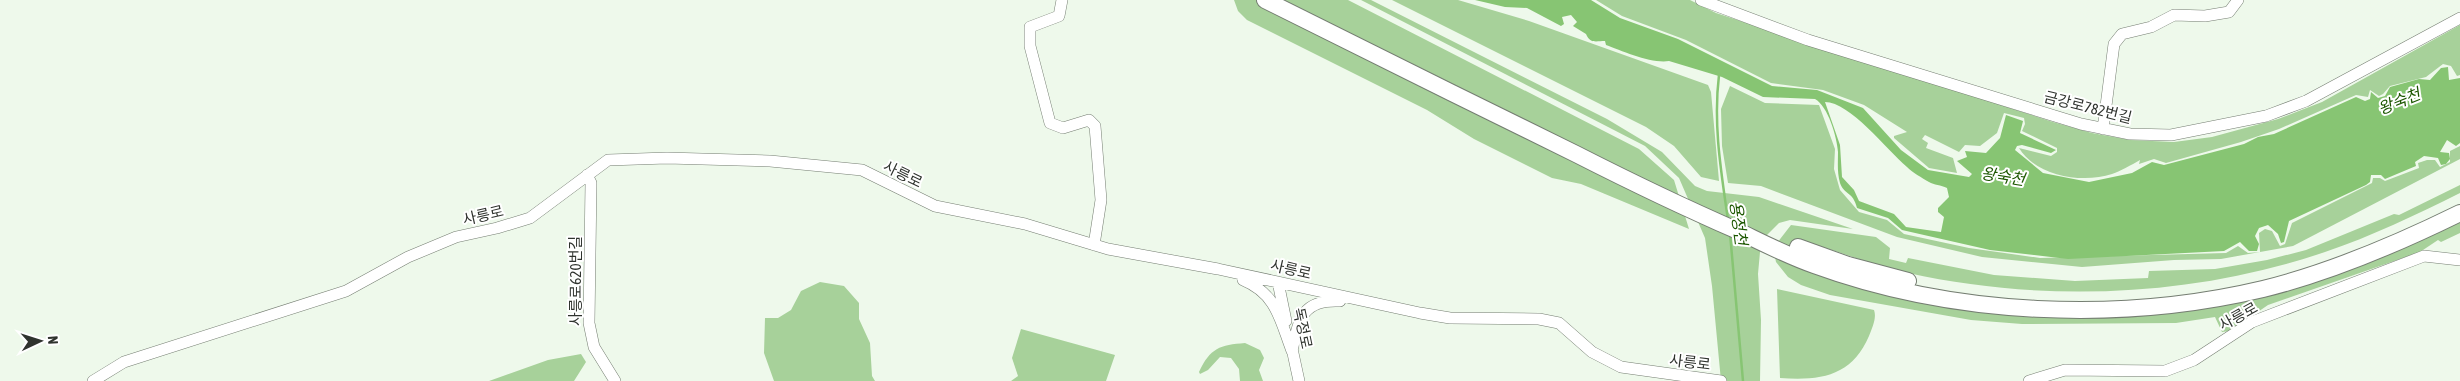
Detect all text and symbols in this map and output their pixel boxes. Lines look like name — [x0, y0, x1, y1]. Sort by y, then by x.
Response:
water label: 왕숙천 — [2375, 84, 2425, 118]
street label: 금강로782번길 — [2042, 88, 2134, 126]
street label: 사릉로 — [881, 157, 925, 191]
water label: 왕숙천 — [1980, 164, 2028, 189]
water label: 용정천 — [1727, 200, 1751, 248]
street label: 사릉로 — [461, 202, 505, 228]
street label: 사릉로620번길 — [567, 236, 584, 326]
street label: 사릉로 — [1269, 256, 1313, 282]
street label: 사릉로 — [2216, 299, 2260, 333]
street label: 독정로 — [1290, 306, 1316, 350]
north arrow — [15, 316, 65, 366]
text: N — [45, 335, 61, 345]
street label: 사릉로 — [1668, 351, 1712, 373]

